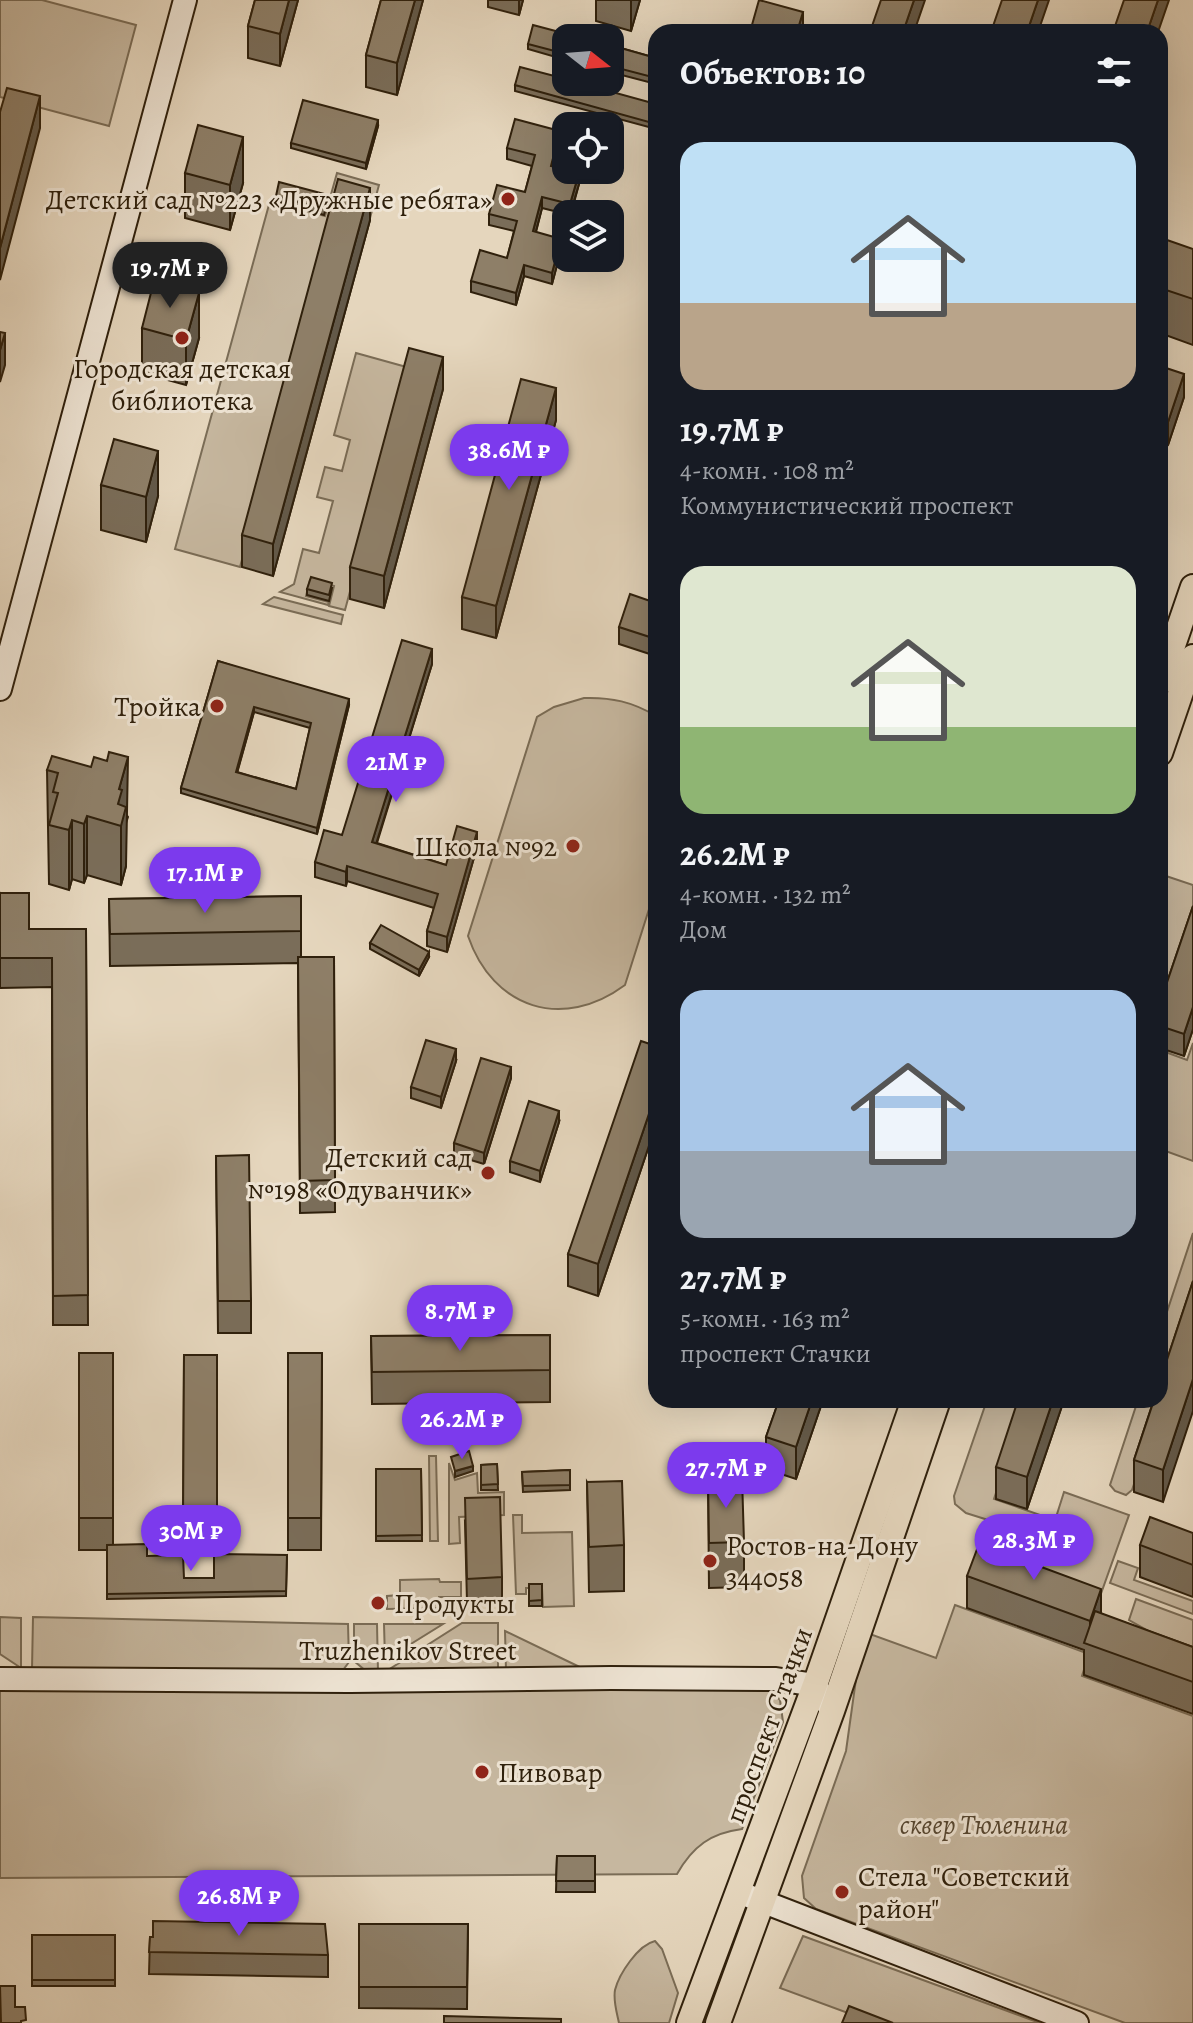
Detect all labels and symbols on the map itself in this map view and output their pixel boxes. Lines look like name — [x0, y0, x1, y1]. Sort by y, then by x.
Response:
north arrow — [552, 24, 624, 96]
place label: Детский сад №223 «Дружные ребята» — [46, 181, 492, 219]
marker: Детский сад №223 «Дружные ребята» — [499, 190, 517, 208]
pin: 19.7M ₽ — [96, 242, 244, 310]
marker: Городская детская библиотека — [173, 329, 191, 347]
place label: Городская детская библиотека — [73, 350, 291, 420]
pin: 38.6M ₽ — [435, 424, 583, 492]
place label: Тройка — [114, 688, 201, 726]
marker: Тройка — [208, 697, 226, 715]
pin: 21M ₽ — [340, 736, 452, 804]
place label: Школа №92 — [414, 828, 557, 866]
marker: Школа №92 — [564, 837, 582, 855]
pin: 17.1M ₽ — [131, 847, 279, 915]
place label: Детский сад №198 «Одуванчик» — [247, 1139, 472, 1209]
marker: Детский сад №198 «Одуванчик» — [479, 1164, 497, 1182]
pin: 8.7M ₽ — [395, 1285, 525, 1353]
pin: 26.2M ₽ — [388, 1393, 536, 1461]
pin: 27.7M ₽ — [652, 1442, 800, 1510]
pin: 30M ₽ — [135, 1505, 247, 1573]
pin: 28.3M ₽ — [960, 1514, 1108, 1582]
place label: Ростов-на-Дону 344058 — [726, 1527, 918, 1597]
marker: Ростов-на-Дону 344058 — [701, 1552, 719, 1570]
place label: Продукты — [394, 1585, 515, 1623]
marker: Продукты — [369, 1594, 387, 1612]
street label: проспект Стачки — [716, 1622, 822, 1828]
street label: Truzhenikov Street — [299, 1632, 517, 1670]
place label: Пивовар — [498, 1754, 602, 1792]
marker: Пивовар — [473, 1763, 491, 1781]
park label: сквер Тюленина — [900, 1806, 1068, 1844]
place label: Стела "Советский район" — [858, 1858, 1070, 1928]
pin: 26.8M ₽ — [165, 1870, 313, 1938]
marker: Стела "Советский район" — [833, 1883, 851, 1901]

